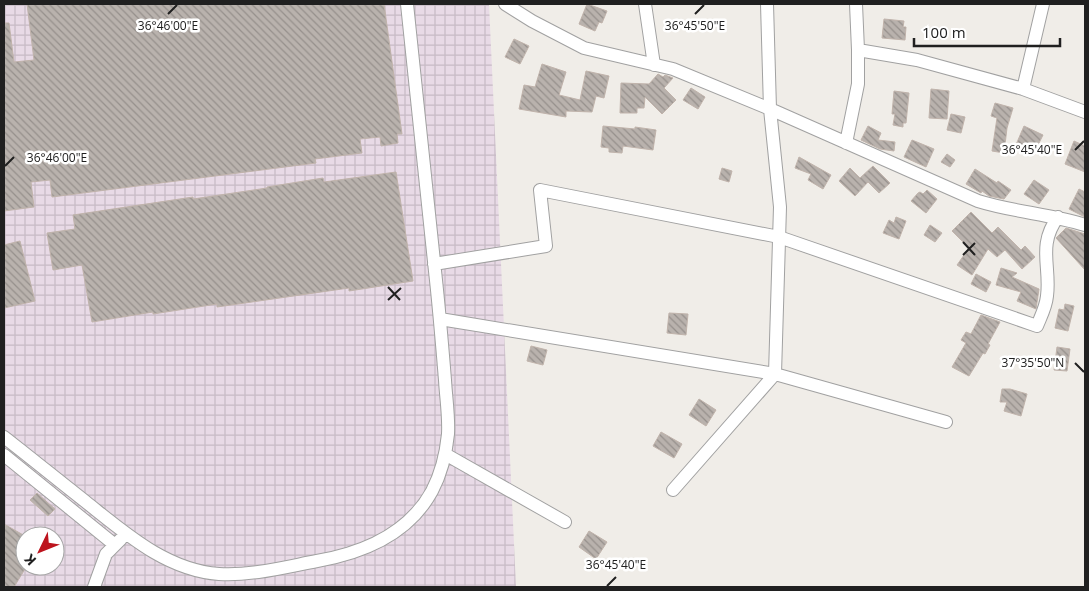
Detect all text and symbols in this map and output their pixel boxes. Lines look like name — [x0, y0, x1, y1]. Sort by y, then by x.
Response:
scale bar — [914, 15, 1060, 47]
text: 36°46'00"E — [138, 17, 198, 34]
text: 36°45'50"E — [665, 17, 725, 34]
text: 100 m — [922, 22, 966, 42]
text: 36°45'40"E — [1002, 141, 1062, 158]
text: 36°46'00"E — [27, 149, 87, 166]
text: 37°35'50"N — [1002, 354, 1064, 371]
north arrow — [15, 526, 65, 576]
text: K — [20, 550, 40, 570]
text: 36°45'40"E — [586, 556, 646, 573]

